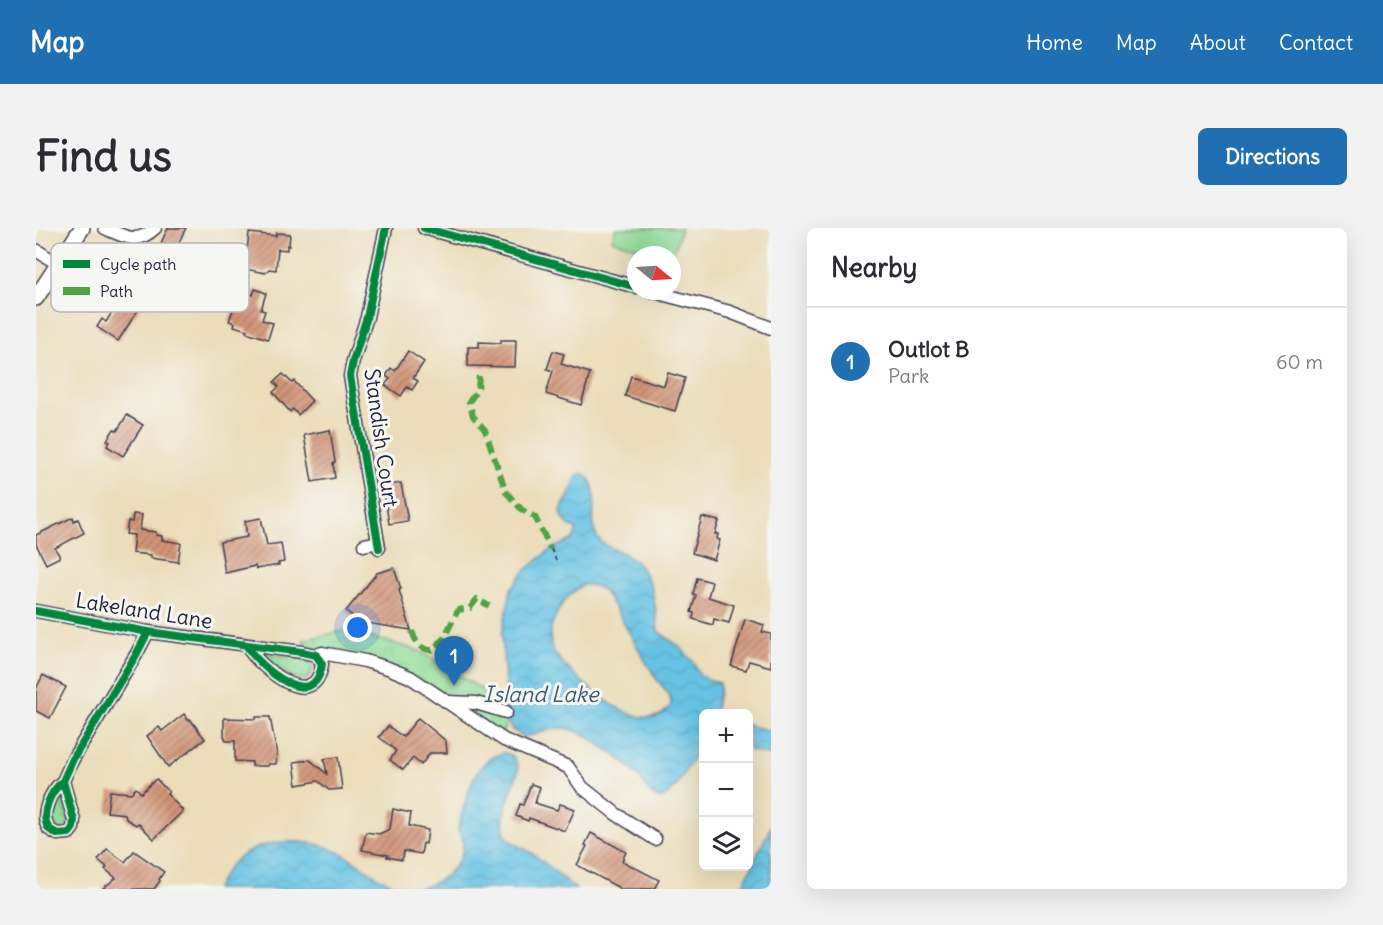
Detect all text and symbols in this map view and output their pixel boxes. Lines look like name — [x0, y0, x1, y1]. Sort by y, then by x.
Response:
text: Map — [30, 24, 84, 60]
text: Home — [1026, 29, 1083, 56]
text: Map — [1116, 29, 1157, 56]
text: About — [1190, 29, 1246, 56]
text: Contact — [1279, 29, 1353, 56]
button: Directions — [1198, 128, 1347, 185]
text: Find us — [36, 130, 172, 182]
legend — [51, 243, 249, 312]
north arrow — [627, 246, 681, 300]
text: Nearby — [831, 251, 917, 284]
text: Cycle path — [100, 254, 176, 274]
text: Path — [100, 281, 133, 301]
text: Outlot B — [888, 335, 970, 363]
text: 1 — [847, 349, 854, 374]
text: 60 m — [1276, 349, 1323, 374]
text: Park — [888, 363, 929, 388]
street label: Standish Court — [358, 367, 405, 509]
street label: Lakeland Lane — [74, 586, 214, 635]
your location — [343, 613, 372, 642]
pin: 1 — [434, 636, 474, 686]
water label: Island Lake — [483, 680, 601, 708]
map controls — [699, 709, 753, 871]
button: + — [699, 709, 753, 763]
button: − — [699, 763, 753, 817]
button: layers — [699, 817, 753, 871]

